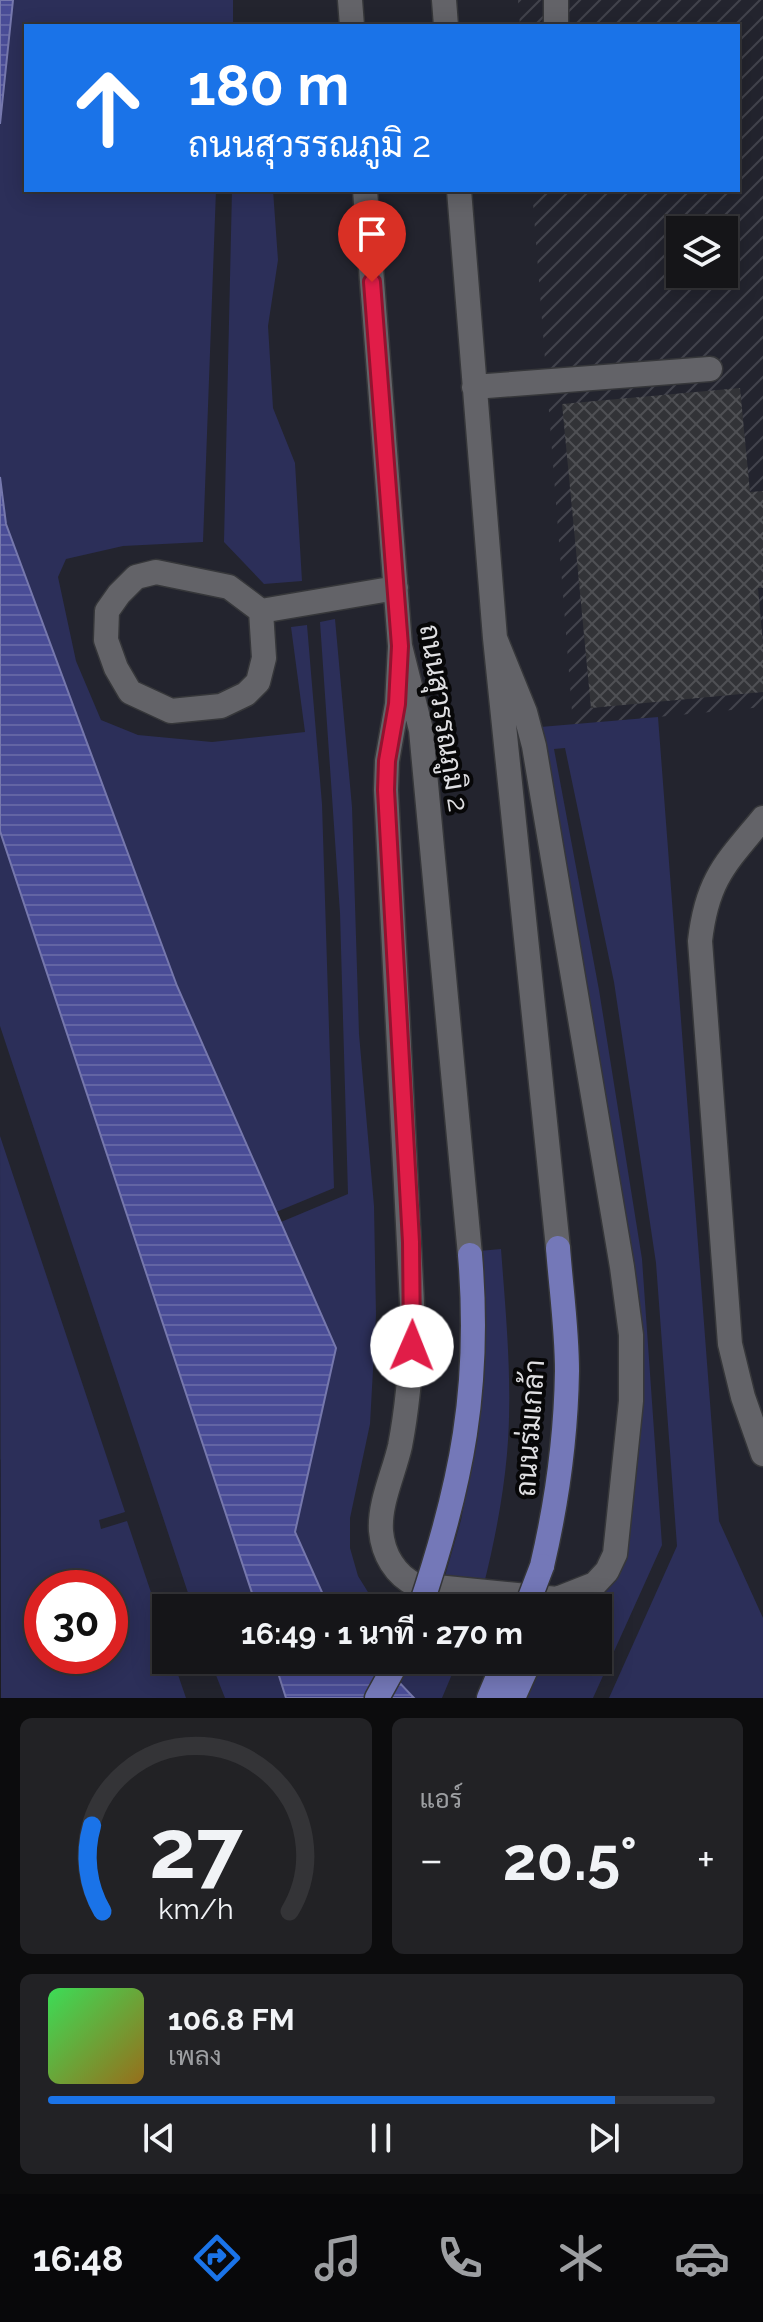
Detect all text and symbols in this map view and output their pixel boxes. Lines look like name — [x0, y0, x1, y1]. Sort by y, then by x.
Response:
text: 180 m — [188, 52, 349, 118]
icon: ahead — [56, 56, 160, 160]
text: ถนนสุวรรณภูมิ 2 — [188, 123, 431, 165]
pin — [338, 200, 406, 282]
icon: arrive — [350, 212, 394, 256]
map controls — [666, 216, 738, 288]
button: layers — [666, 216, 738, 288]
street label: ถนนสุวรรณภูมิ 2 — [410, 622, 475, 814]
position arrow — [370, 1304, 454, 1388]
street label: ถนนร่มเกล้า — [507, 1358, 551, 1498]
speed limit sign: 30 — [24, 1570, 128, 1674]
text: 16:49 · 1 นาที · 270 m — [241, 1616, 523, 1651]
text: แอร์ — [420, 1784, 462, 1814]
text: 27 — [149, 1800, 243, 1897]
text: 20.5° — [503, 1824, 637, 1894]
text: − — [420, 1834, 443, 1885]
text: + — [697, 1834, 715, 1885]
text: km/h — [158, 1892, 233, 1926]
text: 106.8 FM — [168, 2002, 295, 2037]
text: เพลง — [168, 2041, 222, 2071]
icon: previous — [137, 2116, 181, 2160]
icon: pause — [359, 2116, 403, 2160]
icon: next — [582, 2116, 626, 2160]
icon: directions — [189, 2230, 245, 2286]
icon: music — [310, 2230, 366, 2286]
icon: phone — [432, 2230, 488, 2286]
icon: climate — [553, 2230, 609, 2286]
icon: car — [674, 2230, 730, 2286]
text: 16:48 — [33, 2237, 124, 2279]

